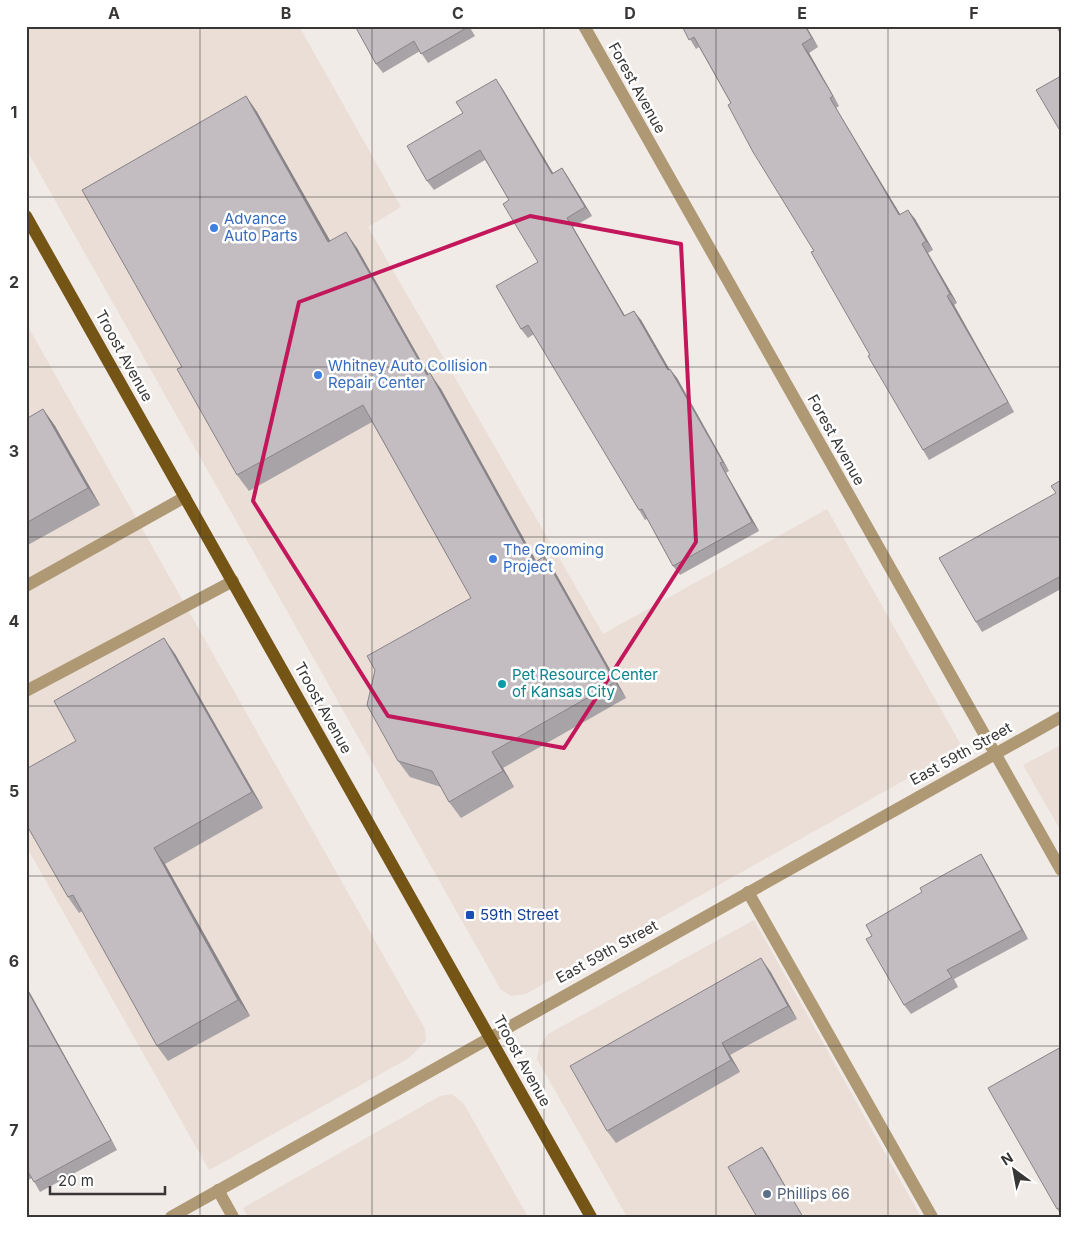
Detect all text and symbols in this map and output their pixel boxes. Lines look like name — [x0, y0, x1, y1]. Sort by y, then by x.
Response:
text: A — [108, 3, 120, 23]
text: B — [281, 3, 291, 23]
text: C — [452, 3, 464, 23]
text: D — [624, 3, 636, 23]
text: E — [797, 3, 807, 23]
text: F — [969, 3, 979, 23]
street label: Forest Avenue — [605, 39, 670, 137]
text: 1 — [11, 102, 17, 122]
place label: Advance Auto Parts — [224, 209, 298, 245]
marker: Advance Auto Parts — [208, 222, 220, 234]
text: 2 — [9, 272, 19, 292]
street label: Troost Avenue — [91, 307, 157, 405]
place label: Whitney Auto Collision Repair Center — [328, 356, 488, 392]
marker: Whitney Auto Collision Repair Center — [312, 369, 324, 381]
street label: Forest Avenue — [804, 391, 869, 489]
text: 3 — [9, 441, 19, 461]
place label: The Grooming Project — [503, 540, 604, 576]
marker: The Grooming Project — [487, 553, 499, 565]
text: 4 — [9, 611, 20, 631]
street label: Troost Avenue — [290, 659, 356, 757]
place label: Pet Resource Center of Kansas City — [512, 665, 658, 701]
marker: Pet Resource Center of Kansas City — [496, 678, 508, 690]
street label: East 59th Street — [907, 718, 1015, 789]
text: 5 — [9, 781, 19, 801]
place label: 59th Street — [480, 905, 559, 924]
marker: 59th Street — [464, 909, 476, 921]
street label: East 59th Street — [553, 916, 661, 987]
text: 6 — [9, 951, 19, 971]
street label: Troost Avenue — [489, 1012, 555, 1110]
text: 7 — [9, 1120, 19, 1140]
north arrow — [990, 1146, 1040, 1196]
text: N — [998, 1149, 1016, 1169]
scale bar — [50, 1163, 165, 1195]
text: 20 m — [58, 1171, 94, 1190]
place label: Phillips 66 — [777, 1184, 850, 1203]
marker: Phillips 66 — [761, 1188, 773, 1200]

